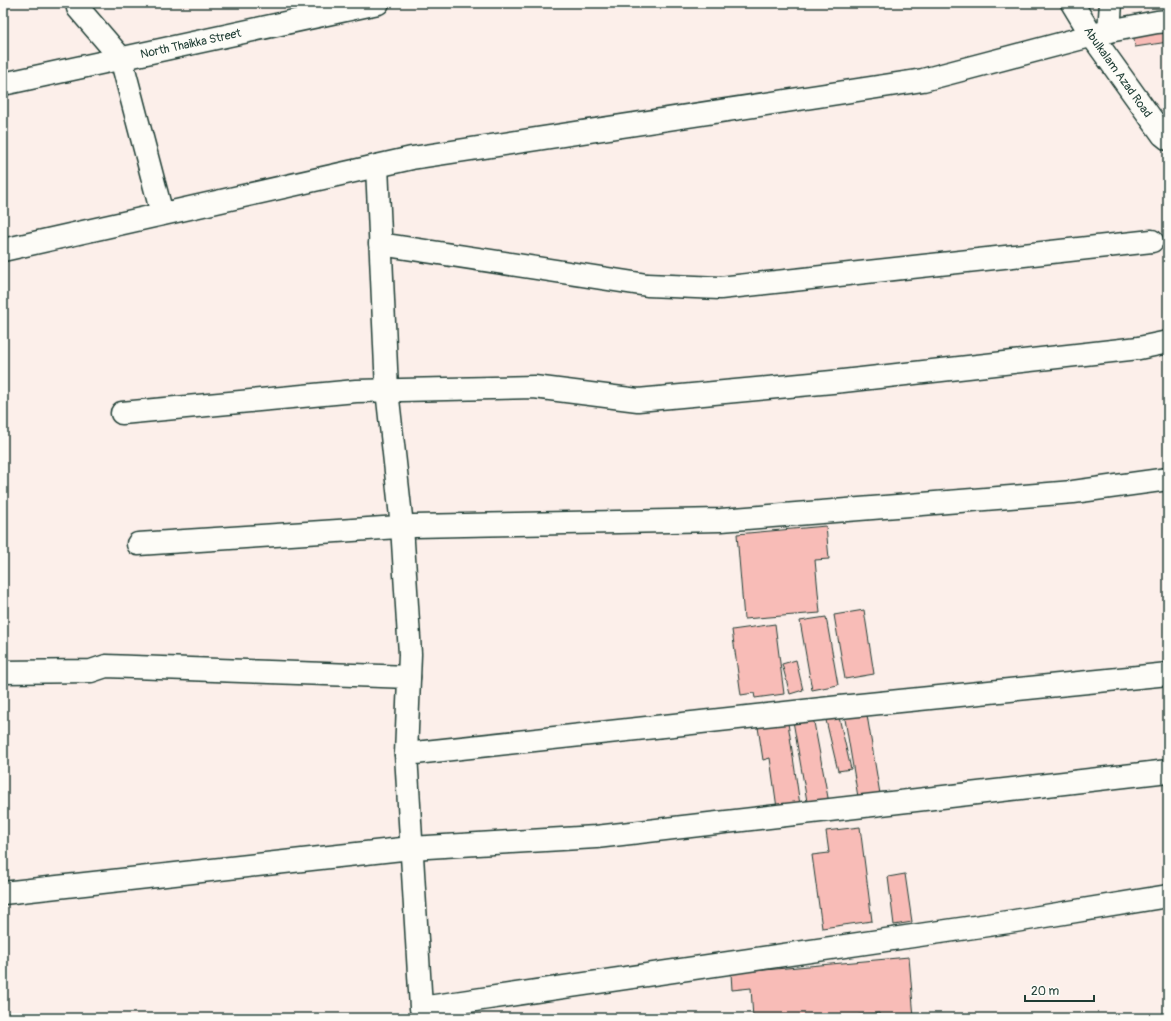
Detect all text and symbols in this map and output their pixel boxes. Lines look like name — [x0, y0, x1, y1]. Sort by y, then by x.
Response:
street label: Abulkalam Azad Road — [1080, 24, 1155, 121]
street label: North Thaikka Street — [139, 26, 243, 62]
scale bar — [1025, 977, 1094, 1003]
text: 20 m — [1031, 984, 1060, 999]

